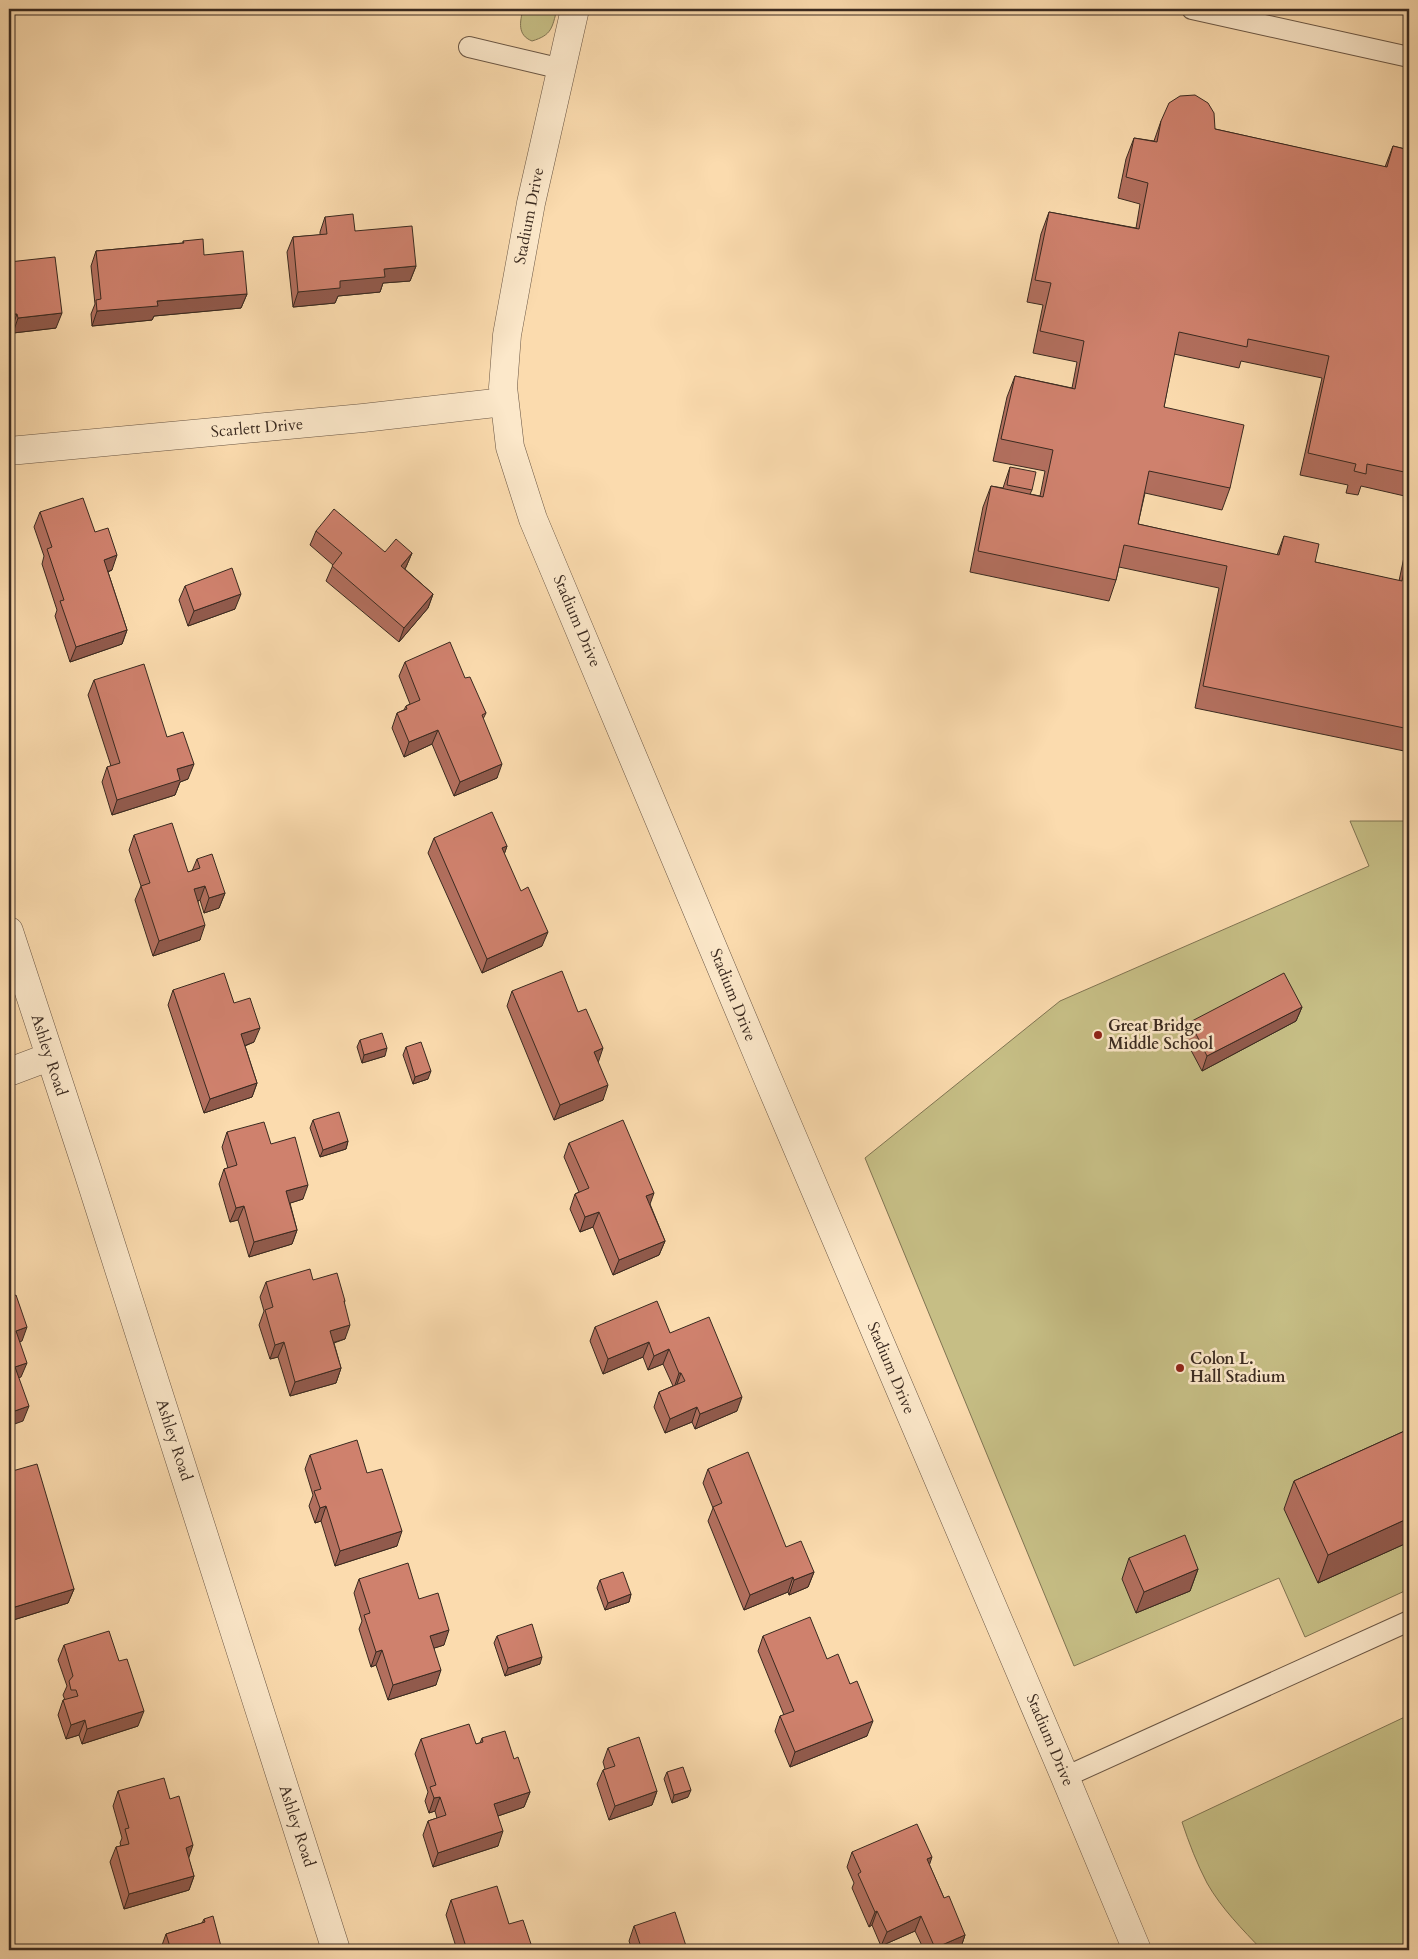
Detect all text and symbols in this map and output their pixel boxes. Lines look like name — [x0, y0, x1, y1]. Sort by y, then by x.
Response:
street label: Stadium Drive — [509, 166, 549, 266]
street label: Scarlett Drive — [210, 413, 304, 443]
street label: Stadium Drive — [548, 571, 606, 671]
street label: Stadium Drive — [704, 945, 762, 1045]
street label: Ashley Road — [25, 1011, 73, 1099]
place label: Great Bridge Middle School — [1108, 1015, 1213, 1055]
marker: Great Bridge Middle School — [1092, 1029, 1104, 1041]
street label: Stadium Drive — [862, 1318, 920, 1418]
place label: Colon L. Hall Stadium — [1190, 1348, 1286, 1388]
marker: Colon L. Hall Stadium — [1174, 1362, 1186, 1374]
street label: Ashley Road — [150, 1396, 198, 1484]
street label: Stadium Drive — [1021, 1690, 1079, 1790]
street label: Ashley Road — [273, 1782, 321, 1870]

